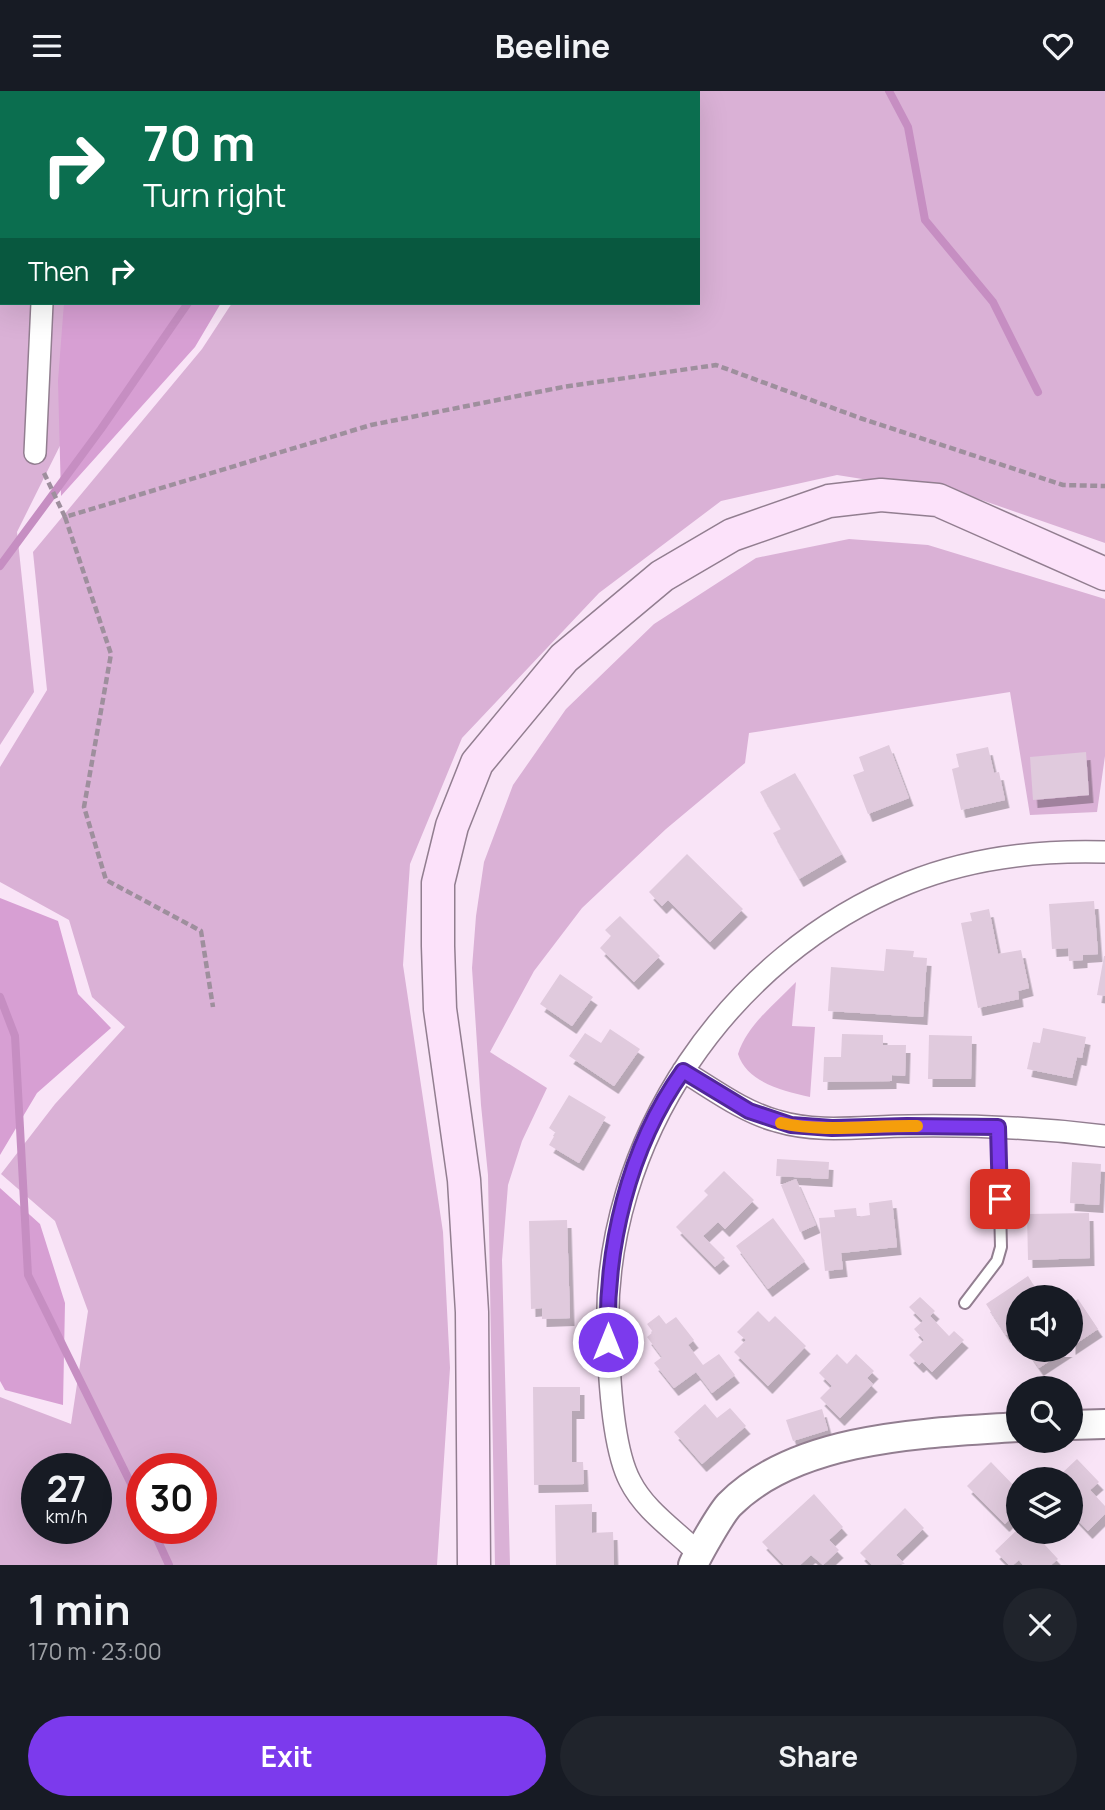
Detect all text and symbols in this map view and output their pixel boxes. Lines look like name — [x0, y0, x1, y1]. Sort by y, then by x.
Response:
text: Beeline — [495, 24, 610, 68]
icon: menu — [28, 27, 66, 65]
icon: heart — [1039, 27, 1077, 65]
text: 70 m — [143, 109, 255, 176]
icon: right — [28, 119, 119, 210]
text: Turn right — [143, 173, 286, 217]
icon: right — [103, 252, 141, 290]
text: Then — [28, 253, 89, 289]
pin — [970, 1169, 1030, 1229]
icon: arrive — [981, 1180, 1019, 1218]
map controls — [1006, 1285, 1083, 1544]
button: sound — [1006, 1285, 1083, 1362]
position arrow — [571, 1305, 645, 1379]
button: search — [1006, 1376, 1083, 1453]
speed limit sign: 30 — [126, 1453, 217, 1544]
text: 27 — [47, 1465, 86, 1513]
button: layers — [1006, 1467, 1083, 1544]
text: km/h — [46, 1504, 87, 1528]
text: 1 min — [28, 1580, 131, 1638]
button: close — [1003, 1588, 1077, 1662]
text: 170 m · 23:00 — [28, 1635, 162, 1667]
button: Exit — [28, 1716, 546, 1796]
button: Share — [560, 1716, 1077, 1796]

